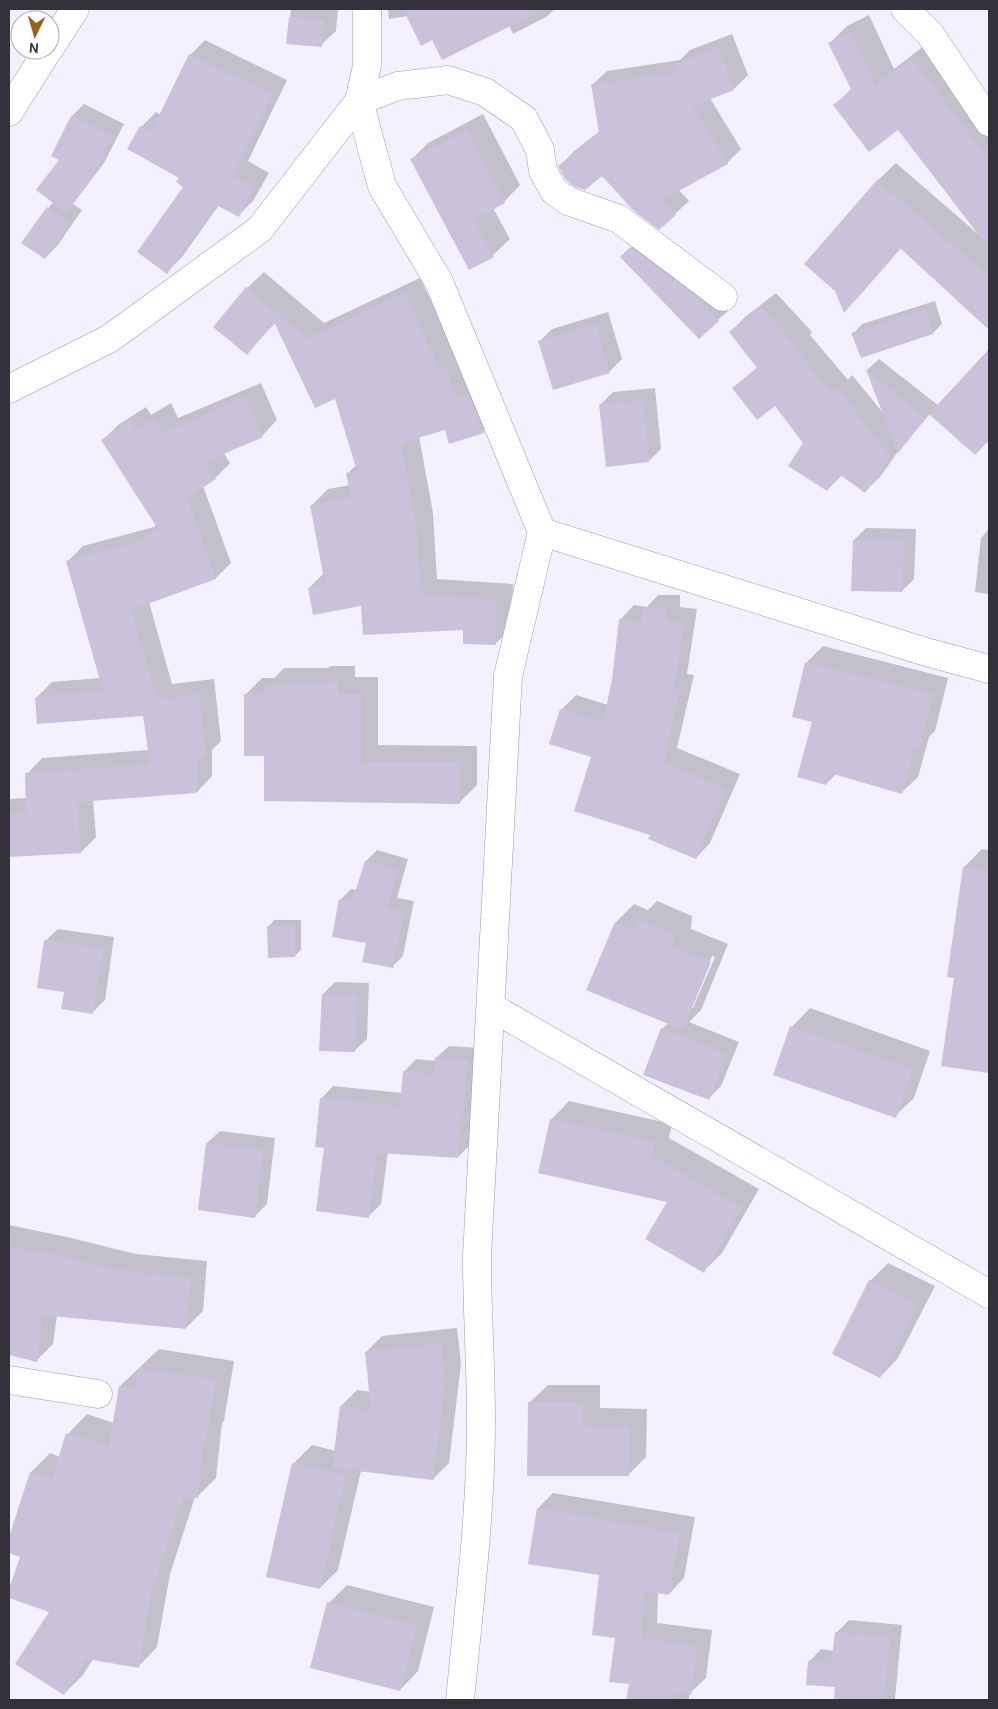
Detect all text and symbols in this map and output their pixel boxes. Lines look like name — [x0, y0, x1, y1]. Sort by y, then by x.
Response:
north arrow — [10, 10, 60, 60]
text: N — [28, 39, 40, 57]

